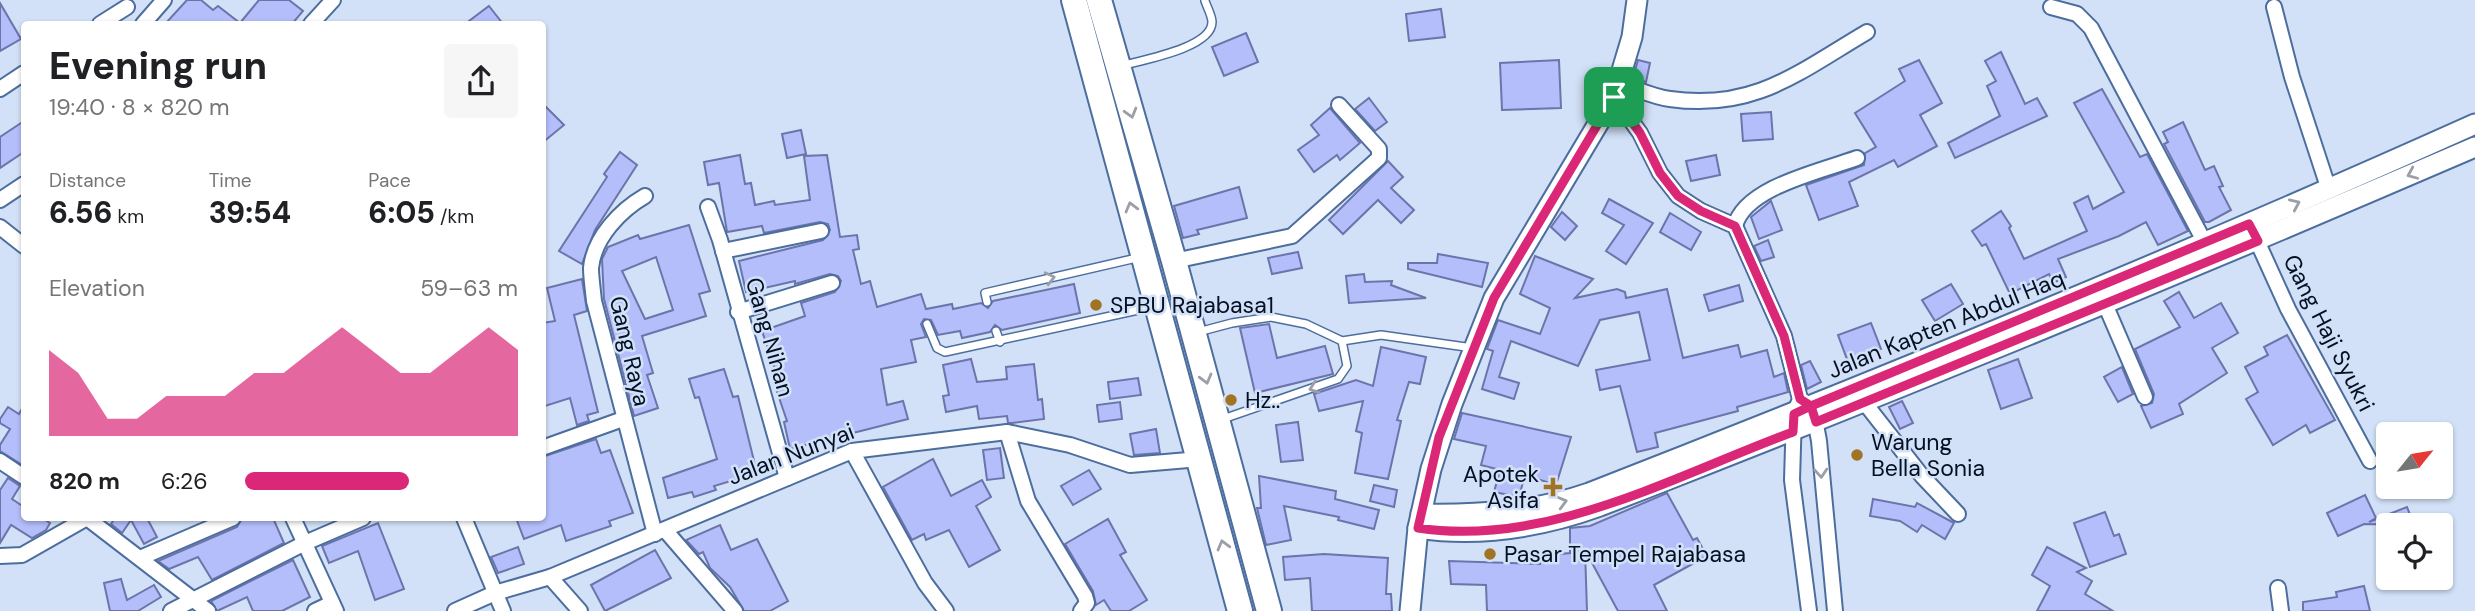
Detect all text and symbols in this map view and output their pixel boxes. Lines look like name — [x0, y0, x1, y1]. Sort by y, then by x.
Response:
text: Evening run — [49, 41, 267, 91]
button: share — [444, 44, 518, 118]
pin — [1584, 67, 1644, 127]
icon: arrive — [1595, 78, 1633, 116]
text: 19:40 · 8 × 820 m — [49, 92, 230, 122]
one-way arrow — [1122, 107, 1137, 119]
one-way arrow — [2407, 166, 2420, 180]
text: Distance — [49, 168, 126, 193]
text: Time — [209, 168, 252, 193]
text: Pace — [368, 168, 411, 193]
text: 6.56 — [49, 193, 113, 232]
text: 39:54 — [209, 193, 291, 232]
text: 6:05 — [368, 193, 435, 232]
one-way arrow — [2288, 198, 2300, 212]
one-way arrow — [1125, 201, 1140, 213]
text: km — [113, 204, 144, 229]
text: /km — [435, 204, 474, 229]
street label: Gang Haji Syukri — [2276, 249, 2382, 417]
street label: Jalan Kapten Abdul Haq — [1823, 263, 2069, 385]
one-way arrow — [1044, 272, 1056, 286]
text: Elevation — [49, 273, 145, 303]
text: 59–63 m — [420, 273, 518, 303]
street label: Gang Nihan — [739, 274, 801, 400]
place label: SPBU Rajabasa1 — [1110, 290, 1274, 320]
street label: Gang Raya — [603, 293, 657, 409]
marker: SPBU Rajabasa1 — [1088, 297, 1104, 313]
one-way arrow — [1198, 373, 1212, 385]
one-way arrow — [1308, 380, 1320, 394]
place label: Hz.. — [1245, 385, 1280, 415]
marker: Hz.. — [1223, 392, 1239, 408]
street label: Jalan Nunyai — [724, 416, 858, 492]
north arrow — [2376, 422, 2454, 499]
map controls — [2376, 422, 2453, 590]
place label: Warung Bella Sonia — [1871, 427, 1985, 483]
marker: Warung Bella Sonia — [1849, 447, 1865, 463]
place label: Apotek Asifa — [1463, 459, 1539, 515]
text: 820 m — [49, 466, 120, 496]
text: 6:26 — [161, 466, 208, 496]
one-way arrow — [1813, 468, 1828, 479]
marker: Apotek Asifa — [1545, 479, 1561, 495]
one-way arrow — [1556, 496, 1568, 510]
button: locate — [2376, 513, 2453, 590]
one-way arrow — [1216, 539, 1231, 551]
place label: Pasar Tempel Rajabasa — [1504, 539, 1746, 569]
marker: Pasar Tempel Rajabasa — [1482, 546, 1498, 562]

